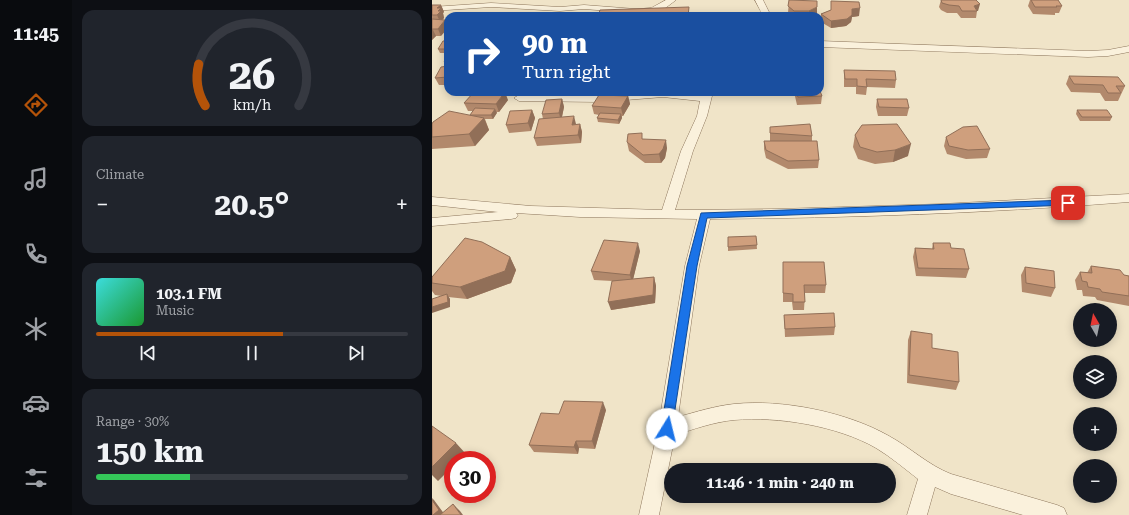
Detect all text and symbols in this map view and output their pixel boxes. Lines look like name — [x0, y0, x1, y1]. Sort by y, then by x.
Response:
text: 11:45 — [13, 23, 59, 44]
text: 90 m — [522, 27, 587, 60]
icon: right — [456, 28, 508, 80]
text: 26 — [229, 50, 275, 99]
text: Turn right — [522, 61, 610, 82]
icon: directions — [22, 91, 50, 119]
text: km/h — [233, 97, 271, 113]
icon: music — [22, 165, 50, 193]
text: Climate — [96, 167, 144, 182]
pin — [1051, 186, 1085, 220]
text: 20.5° — [215, 187, 289, 222]
text: − — [96, 192, 108, 217]
text: + — [396, 192, 408, 217]
icon: arrive — [1057, 192, 1079, 214]
icon: phone — [22, 240, 50, 268]
text: 103.1 FM — [156, 285, 222, 303]
text: Music — [156, 303, 194, 318]
north arrow — [1073, 303, 1117, 347]
map controls — [1073, 303, 1117, 503]
icon: climate — [22, 315, 50, 343]
icon: previous — [137, 342, 159, 364]
icon: pause — [241, 342, 263, 364]
icon: next — [345, 342, 367, 364]
button: layers — [1073, 355, 1117, 399]
icon: car — [22, 389, 50, 417]
button: + — [1073, 407, 1117, 451]
position arrow — [646, 408, 688, 450]
text: Range · 30% — [96, 414, 169, 429]
text: 150 km — [96, 434, 204, 469]
speed limit sign: 30 — [444, 451, 496, 503]
button: − — [1073, 459, 1117, 503]
icon: filters — [22, 464, 50, 492]
text: 11:46 · 1 min · 240 m — [706, 474, 854, 492]

